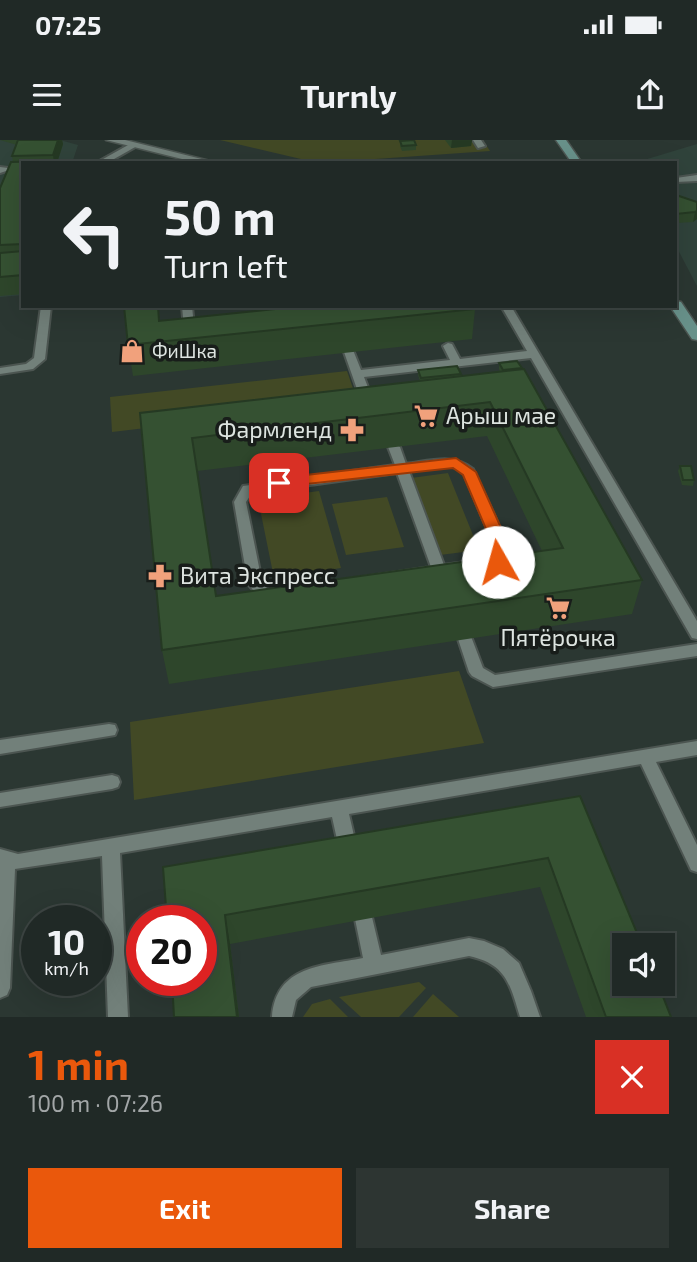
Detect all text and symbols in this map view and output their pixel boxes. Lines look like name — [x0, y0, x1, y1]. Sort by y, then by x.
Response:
text: 07:25 — [35, 9, 101, 40]
icon: menu — [28, 76, 66, 114]
text: Turnly — [300, 76, 397, 114]
icon: share — [631, 76, 669, 114]
text: 50 m — [164, 186, 276, 245]
icon: left — [49, 189, 140, 280]
text: Turn left — [164, 246, 288, 284]
shop icon: ФиШка — [118, 337, 146, 365]
place label: ФиШка — [152, 339, 217, 362]
place label: Арыш мае — [446, 401, 556, 429]
supermarket icon: Арыш мае — [412, 402, 440, 430]
place label: Фармленд — [218, 415, 332, 443]
pharmacy icon: Фармленд — [338, 416, 366, 444]
pin — [249, 453, 309, 513]
icon: arrive — [260, 464, 298, 502]
position arrow — [461, 525, 535, 599]
place label: Вита Экспресс — [180, 561, 335, 589]
pharmacy icon: Вита Экспресс — [146, 562, 174, 590]
supermarket icon: Пятёрочка — [544, 594, 572, 622]
place label: Пятёрочка — [500, 623, 616, 651]
speed limit sign: 20 — [126, 905, 217, 996]
text: 10 — [48, 920, 85, 962]
map controls — [612, 933, 675, 996]
button: sound — [612, 933, 675, 996]
text: km/h — [44, 957, 89, 979]
text: 1 min — [28, 1038, 129, 1088]
button: close — [595, 1040, 669, 1114]
text: 100 m · 07:26 — [28, 1089, 163, 1117]
button: Exit — [28, 1168, 342, 1248]
button: Share — [356, 1168, 669, 1248]

